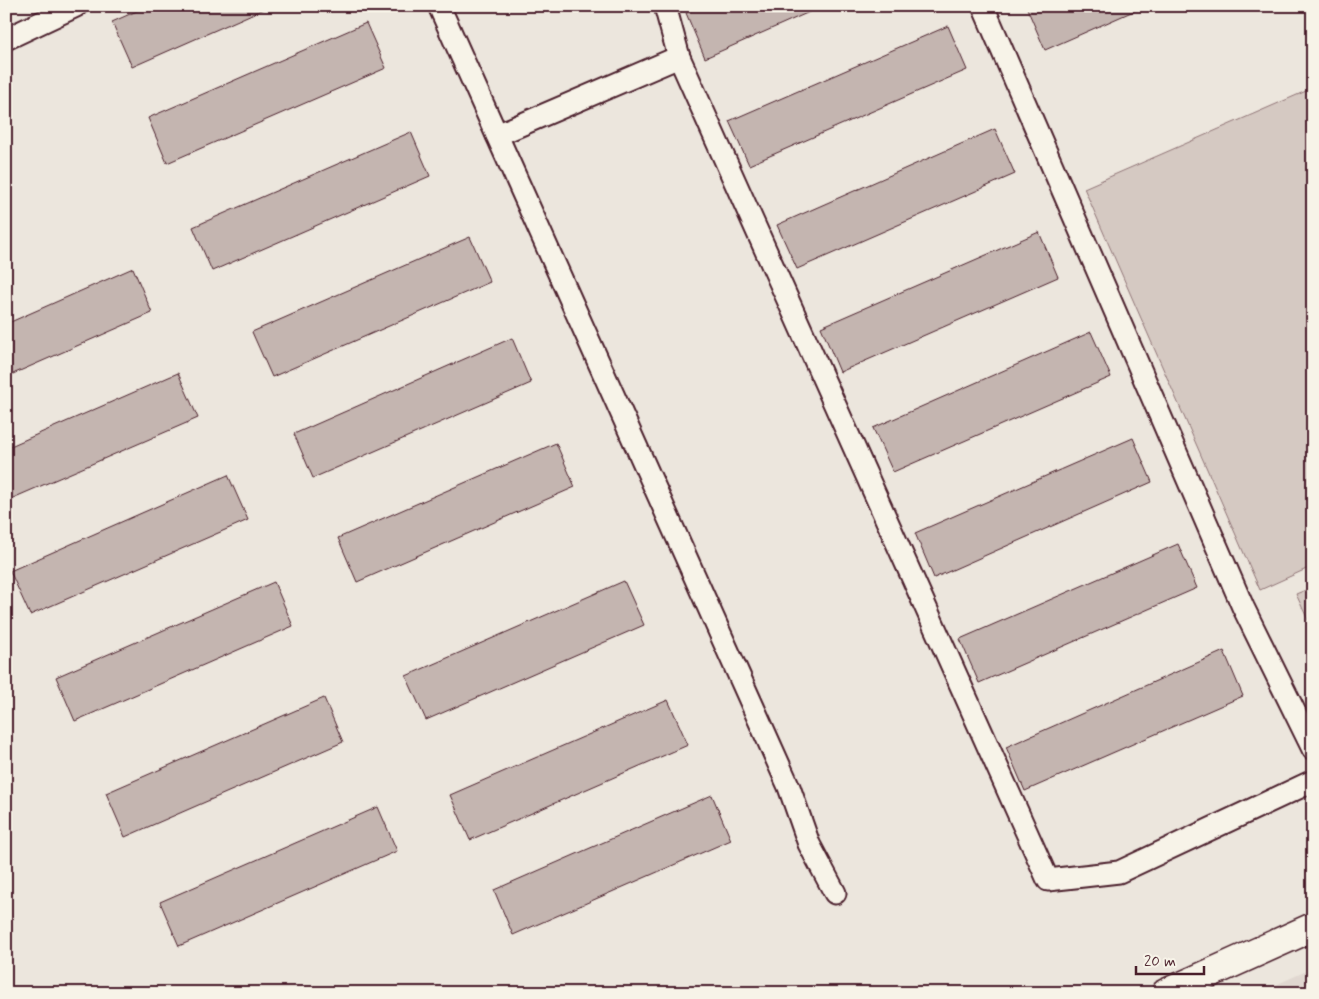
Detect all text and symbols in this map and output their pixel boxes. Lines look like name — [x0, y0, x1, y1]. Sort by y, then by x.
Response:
scale bar — [1136, 944, 1204, 976]
text: 20 m — [1144, 952, 1176, 972]

